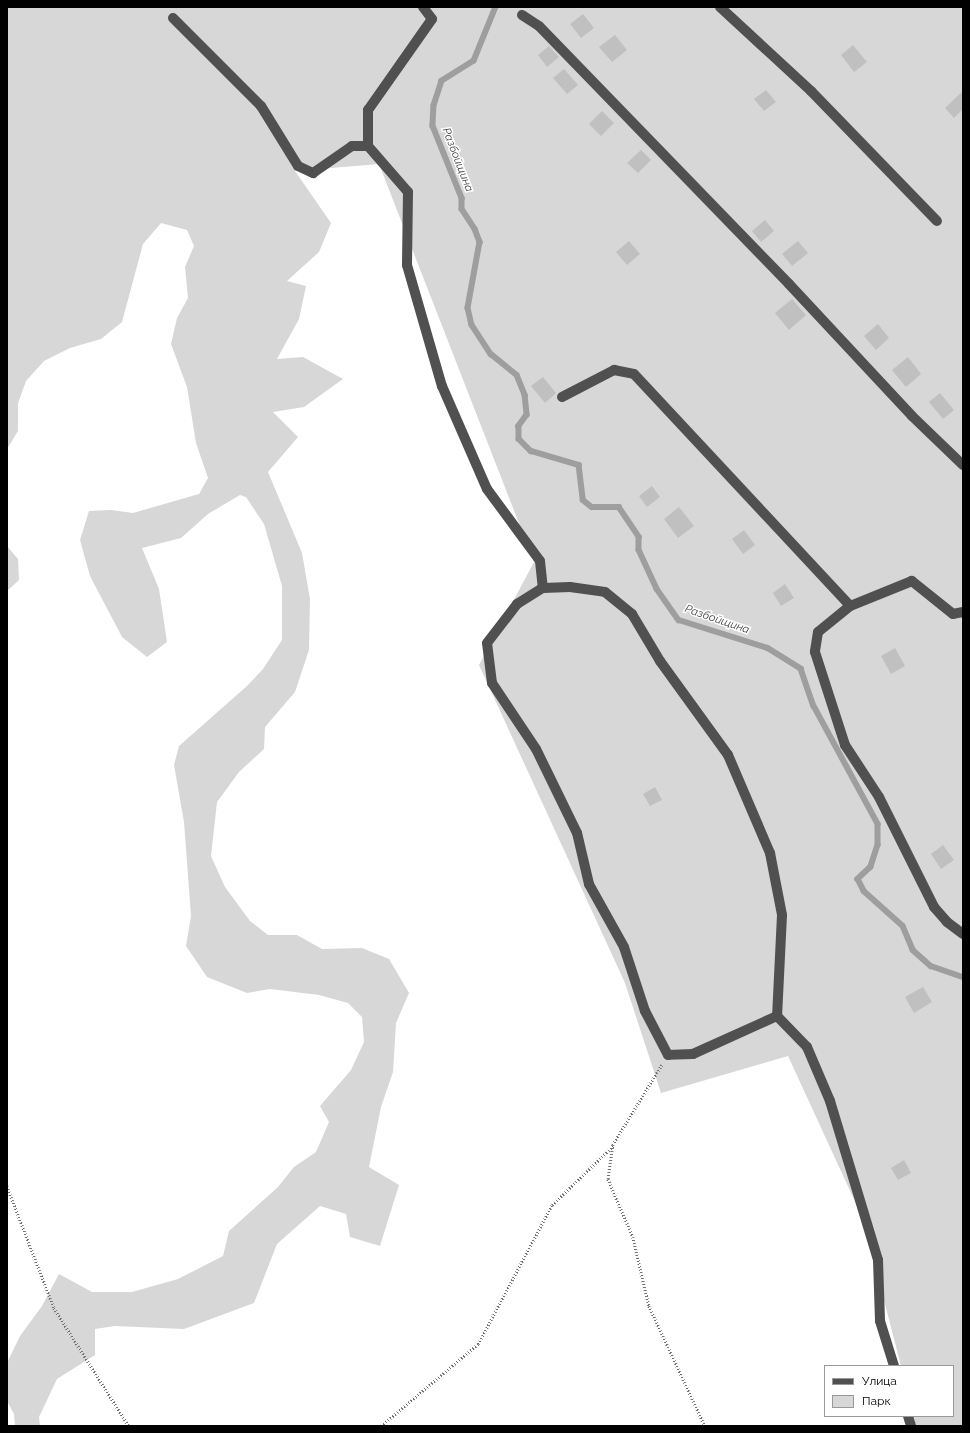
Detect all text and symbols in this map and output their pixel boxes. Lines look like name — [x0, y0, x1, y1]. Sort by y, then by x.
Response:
water label: Разбойщина — [439, 126, 475, 194]
water label: Разбойщина — [683, 603, 751, 637]
legend — [824, 1365, 954, 1417]
text: Улица — [862, 1374, 897, 1388]
text: Парк — [862, 1394, 891, 1408]

